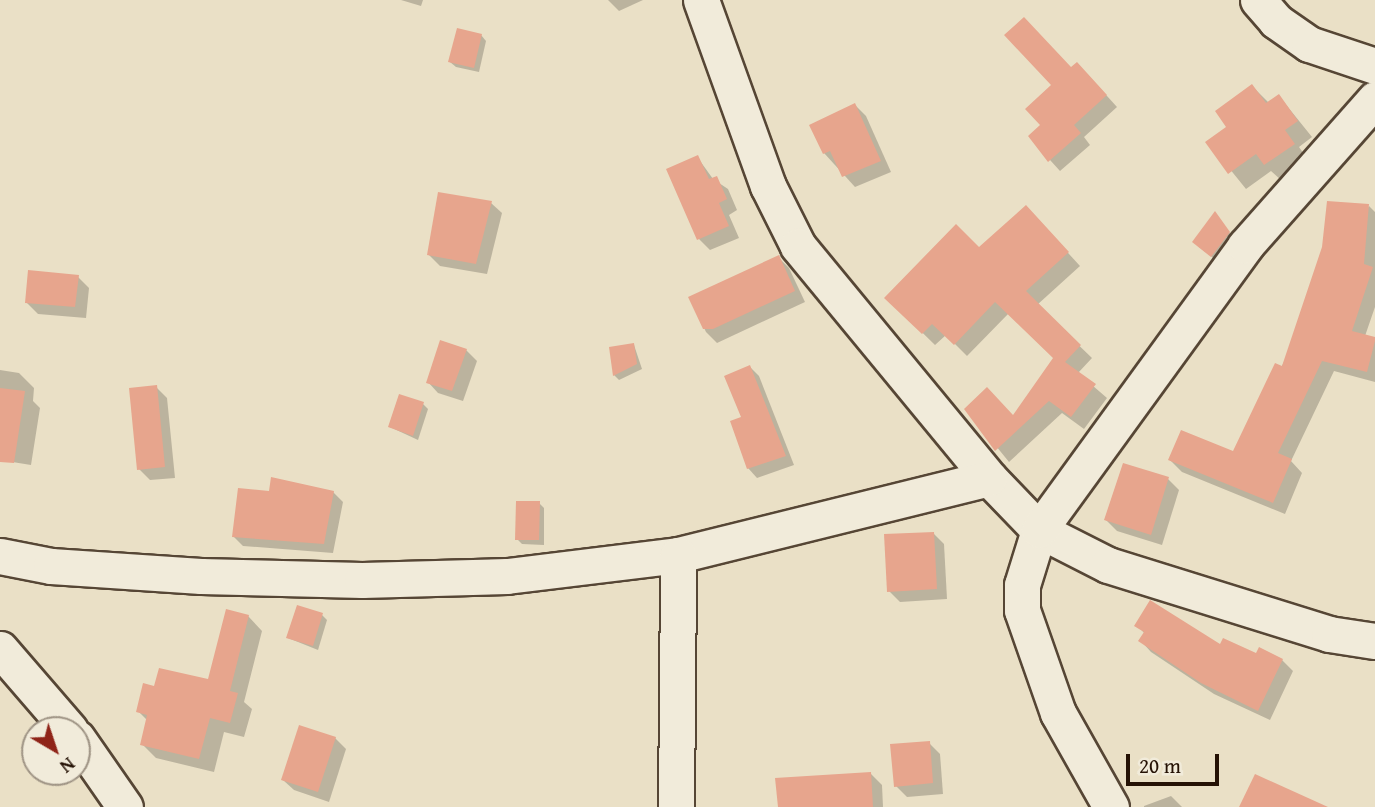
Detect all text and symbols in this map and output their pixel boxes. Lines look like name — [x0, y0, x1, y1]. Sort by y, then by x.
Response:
north arrow — [21, 716, 91, 786]
scale bar — [1130, 740, 1223, 784]
text: 20 m — [1139, 750, 1181, 781]
text: N — [54, 751, 82, 781]

